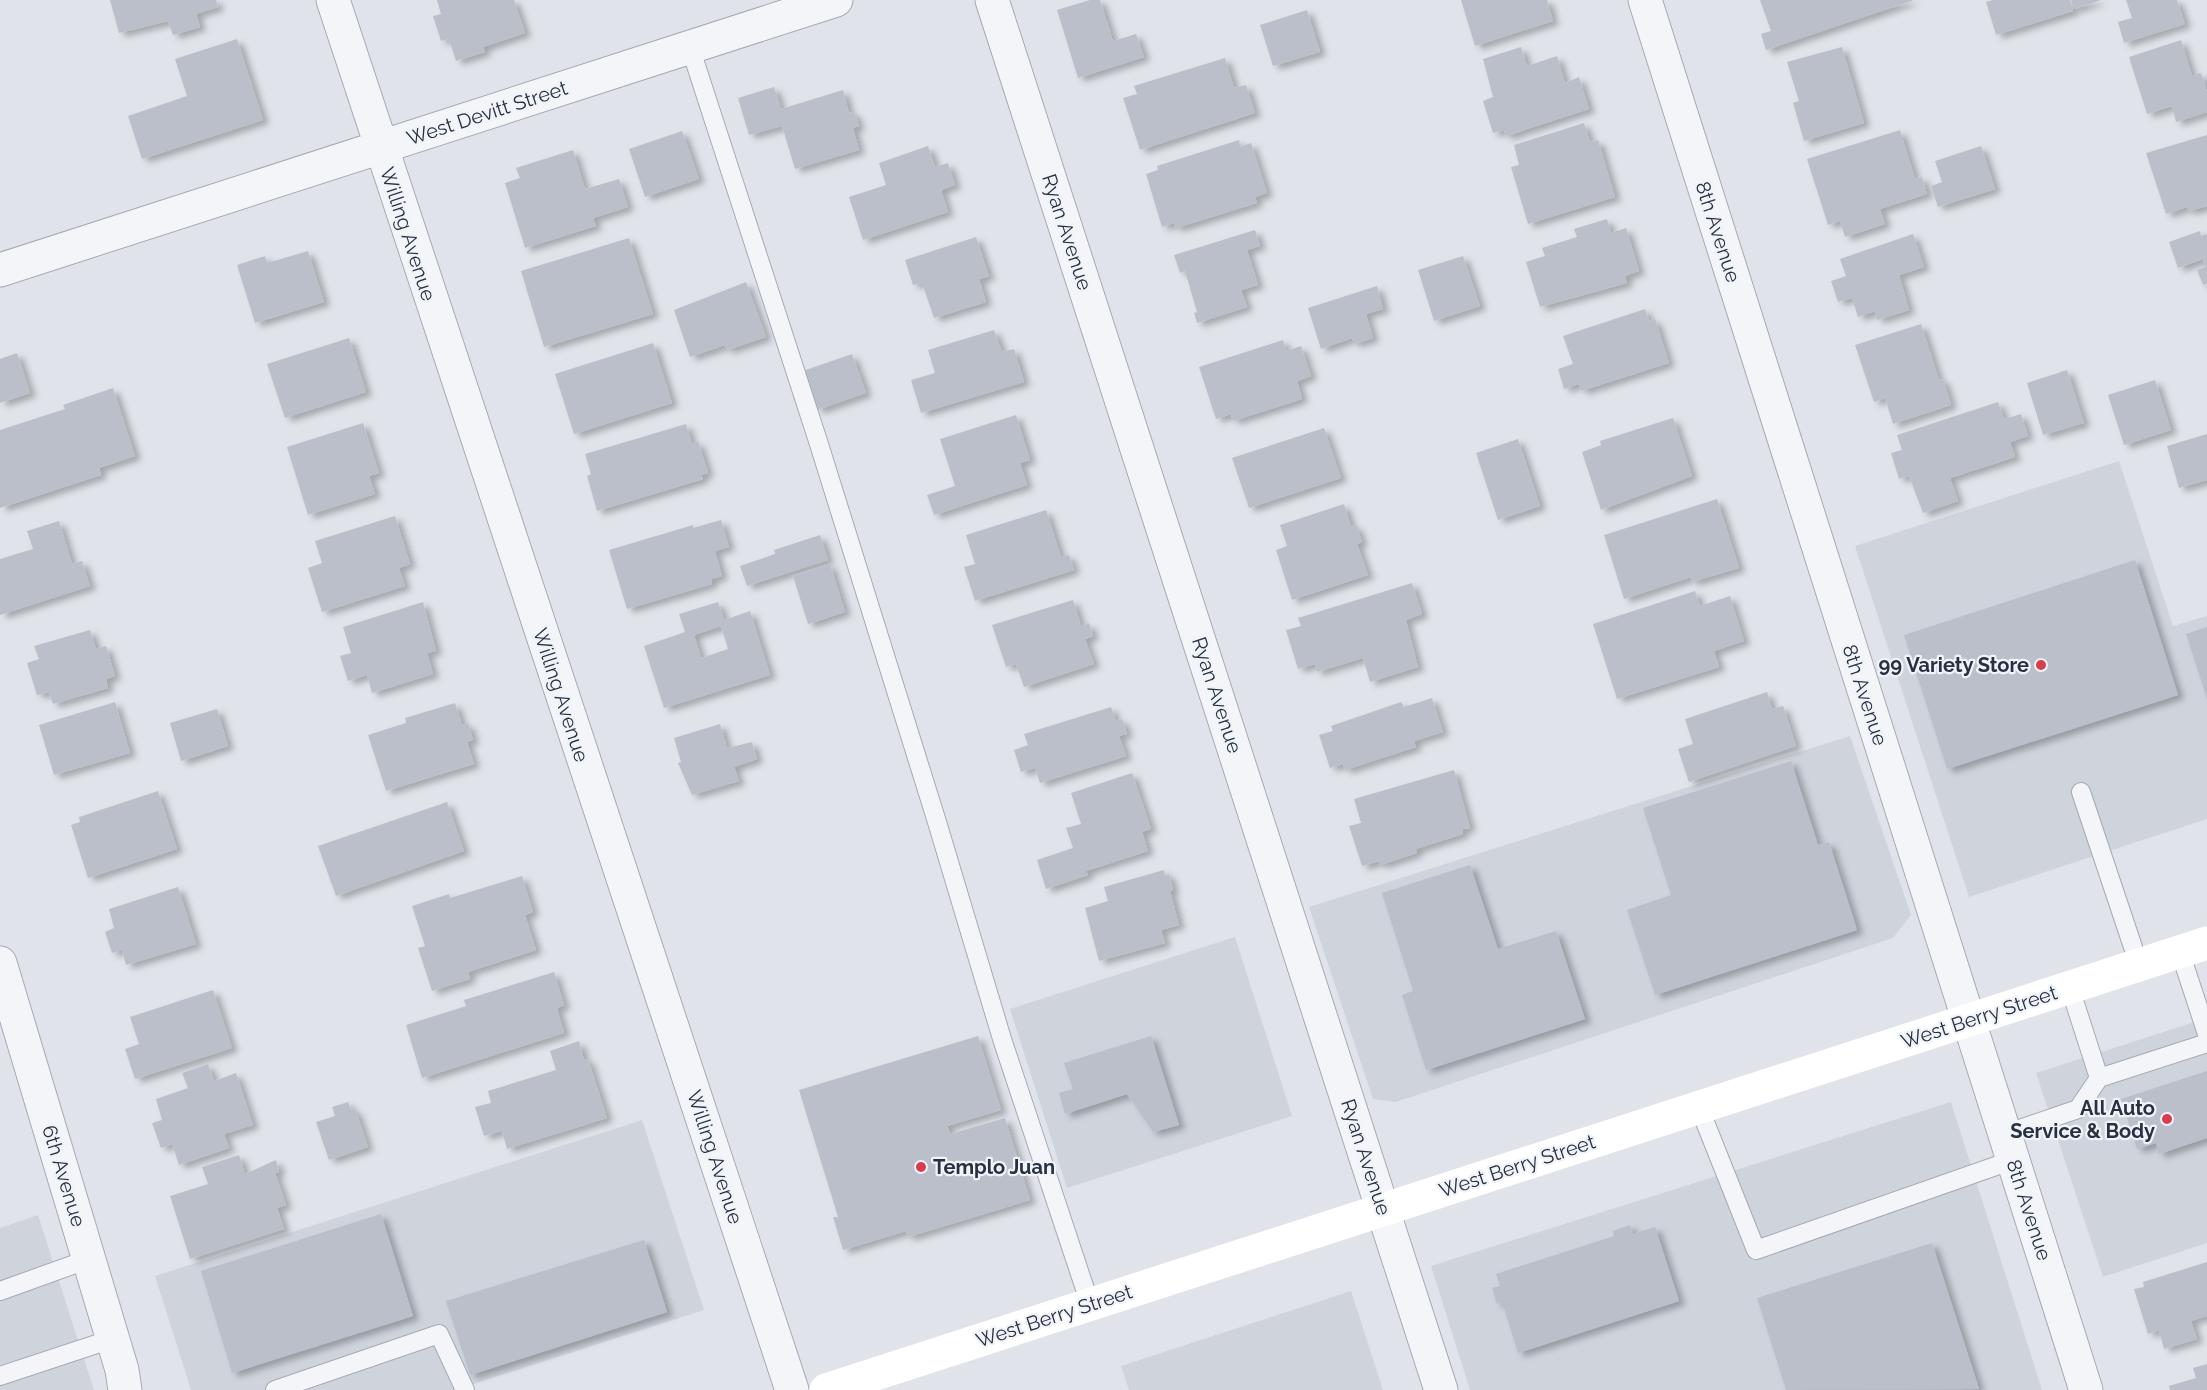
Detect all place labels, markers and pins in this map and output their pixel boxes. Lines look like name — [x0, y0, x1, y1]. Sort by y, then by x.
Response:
place label: 99 Variety Store — [1879, 653, 2029, 677]
marker: 99 Variety Store — [2034, 658, 2048, 672]
place label: All Auto Service & Body — [2010, 1096, 2155, 1143]
marker: All Auto Service & Body — [2160, 1112, 2174, 1126]
place label: Templo Juan — [933, 1155, 1055, 1179]
marker: Templo Juan — [914, 1160, 928, 1174]

